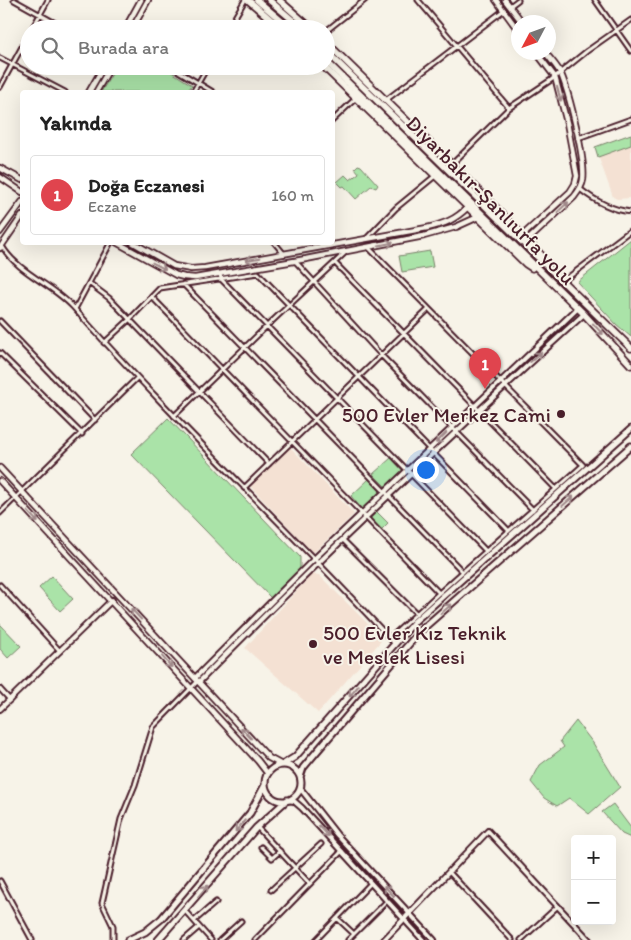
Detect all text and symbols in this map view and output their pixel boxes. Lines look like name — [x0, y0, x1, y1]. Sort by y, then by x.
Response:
north arrow — [511, 15, 556, 60]
search box — [20, 20, 335, 75]
icon: search — [38, 34, 66, 62]
text: Burada ara — [78, 36, 169, 59]
one-way arrow — [555, 86, 565, 102]
text: Yakında — [40, 110, 112, 135]
street label: Diyarbakır-Şanlıurfa yolu — [401, 110, 581, 290]
text: Doğa Eczanesi — [88, 174, 205, 197]
text: 1 — [53, 186, 61, 205]
text: 160 m — [271, 186, 314, 205]
text: Eczane — [88, 197, 137, 216]
one-way arrow — [557, 201, 570, 213]
one-way arrow — [377, 238, 393, 248]
one-way arrow — [246, 255, 262, 264]
one-way arrow — [151, 262, 166, 271]
one-way arrow — [592, 322, 604, 335]
pin: 1 — [469, 348, 501, 389]
one-way arrow — [530, 351, 543, 362]
place label: 500 Evler Merkez Cami — [342, 402, 551, 427]
marker: 500 Evler Merkez Cami — [555, 408, 567, 420]
one-way arrow — [435, 432, 447, 444]
your location — [413, 457, 439, 483]
one-way arrow — [561, 496, 574, 507]
one-way arrow — [27, 511, 39, 523]
one-way arrow — [439, 603, 452, 614]
one-way arrow — [130, 607, 142, 620]
place label: 500 Evler Kız Teknik ve Meslek Lisesi — [323, 620, 507, 669]
marker: 500 Evler Kız Teknik ve Meslek Lisesi — [307, 638, 319, 650]
one-way arrow — [162, 655, 173, 668]
one-way arrow — [349, 684, 360, 697]
one-way arrow — [240, 727, 252, 740]
one-way arrow — [234, 819, 245, 832]
one-way arrow — [318, 824, 330, 837]
map controls — [571, 835, 616, 925]
button: + — [571, 835, 616, 880]
button: − — [571, 880, 616, 925]
one-way arrow — [197, 884, 208, 897]
one-way arrow — [383, 885, 395, 897]

